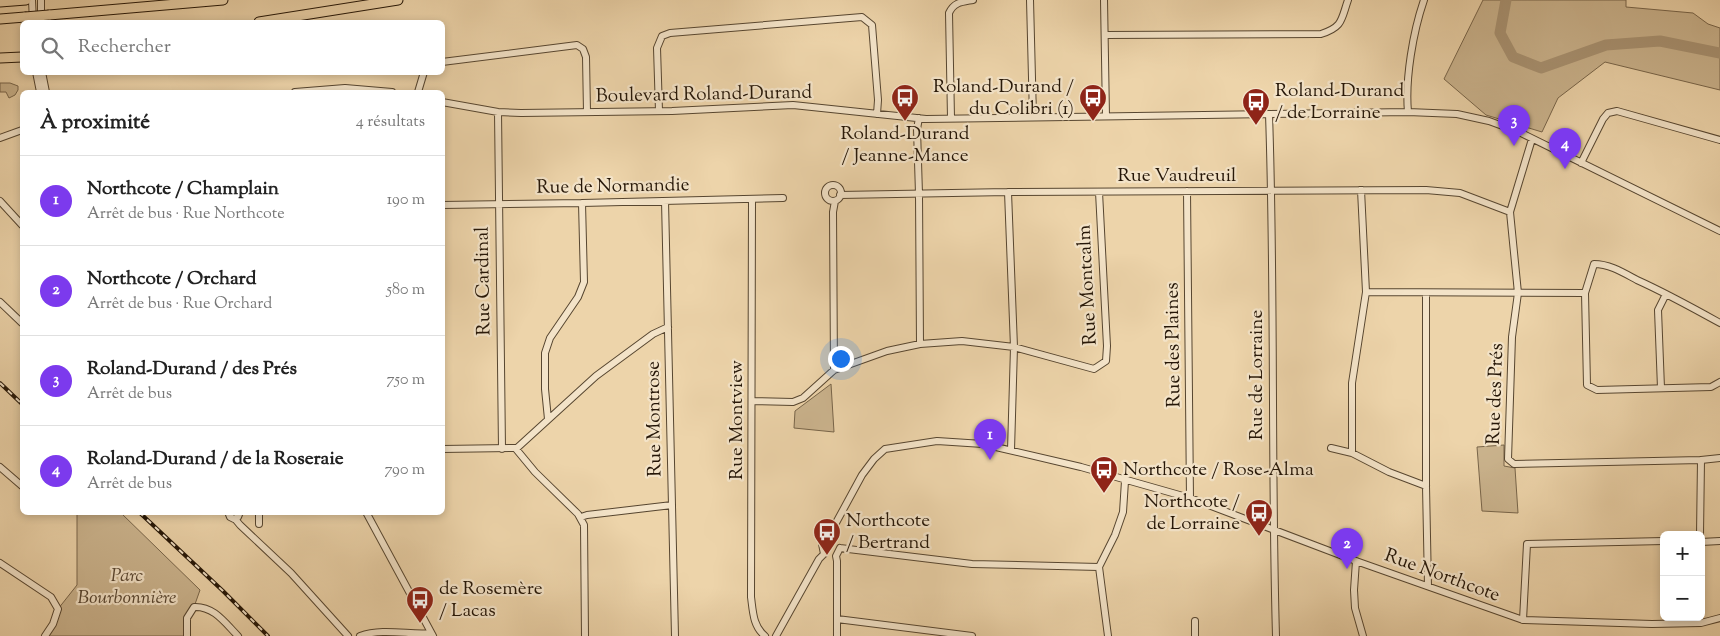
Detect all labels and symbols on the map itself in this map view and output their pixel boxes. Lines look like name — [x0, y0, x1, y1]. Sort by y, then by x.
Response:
place label: Roland-Durand / du Colibri (1) — [933, 74, 1074, 123]
place label: Roland-Durand / de Lorraine — [1275, 78, 1404, 127]
street label: Boulevard Roland-Durand — [596, 80, 813, 110]
bus stop icon: Roland-Durand / Jeanne-Mance — [890, 83, 920, 122]
bus stop icon: Roland-Durand / du Colibri (1) — [1078, 83, 1108, 122]
bus stop icon: Roland-Durand / de Lorraine — [1241, 87, 1271, 126]
pin: 3 — [1498, 105, 1530, 146]
place label: Roland-Durand / Jeanne-Mance — [840, 121, 970, 170]
pin: 4 — [1549, 128, 1581, 169]
street label: Rue Vaudreuil — [1118, 163, 1236, 190]
street label: Rue de Normandie — [536, 172, 690, 202]
street label: Rue Montcalm — [1071, 224, 1105, 346]
street label: Rue Cardinal — [470, 226, 498, 336]
street label: Rue des Plaines — [1159, 282, 1189, 408]
street label: Rue de Lorraine — [1244, 310, 1271, 440]
street label: Rue des Prés — [1481, 343, 1511, 445]
your location — [828, 346, 854, 372]
street label: Rue Montview — [724, 360, 751, 480]
street label: Rue Montrose — [640, 361, 670, 477]
pin: 1 — [974, 419, 1006, 460]
bus stop icon: Northcote / Rose-Alma — [1089, 455, 1119, 494]
place label: Northcote / Rose-Alma — [1123, 457, 1314, 484]
place label: Northcote / de Lorraine — [1144, 489, 1240, 538]
bus stop icon: Northcote / de Lorraine — [1244, 498, 1274, 537]
place label: Northcote / Bertrand — [846, 508, 930, 557]
bus stop icon: Northcote / Bertrand — [812, 517, 842, 556]
pin: 2 — [1331, 528, 1363, 569]
street label: Rue Northcote — [1381, 543, 1504, 609]
park label: Parc Bourbonnière — [77, 563, 177, 612]
place label: de Rosemère / Lacas — [439, 576, 543, 625]
bus stop icon: de Rosemère / Lacas — [405, 585, 435, 624]

